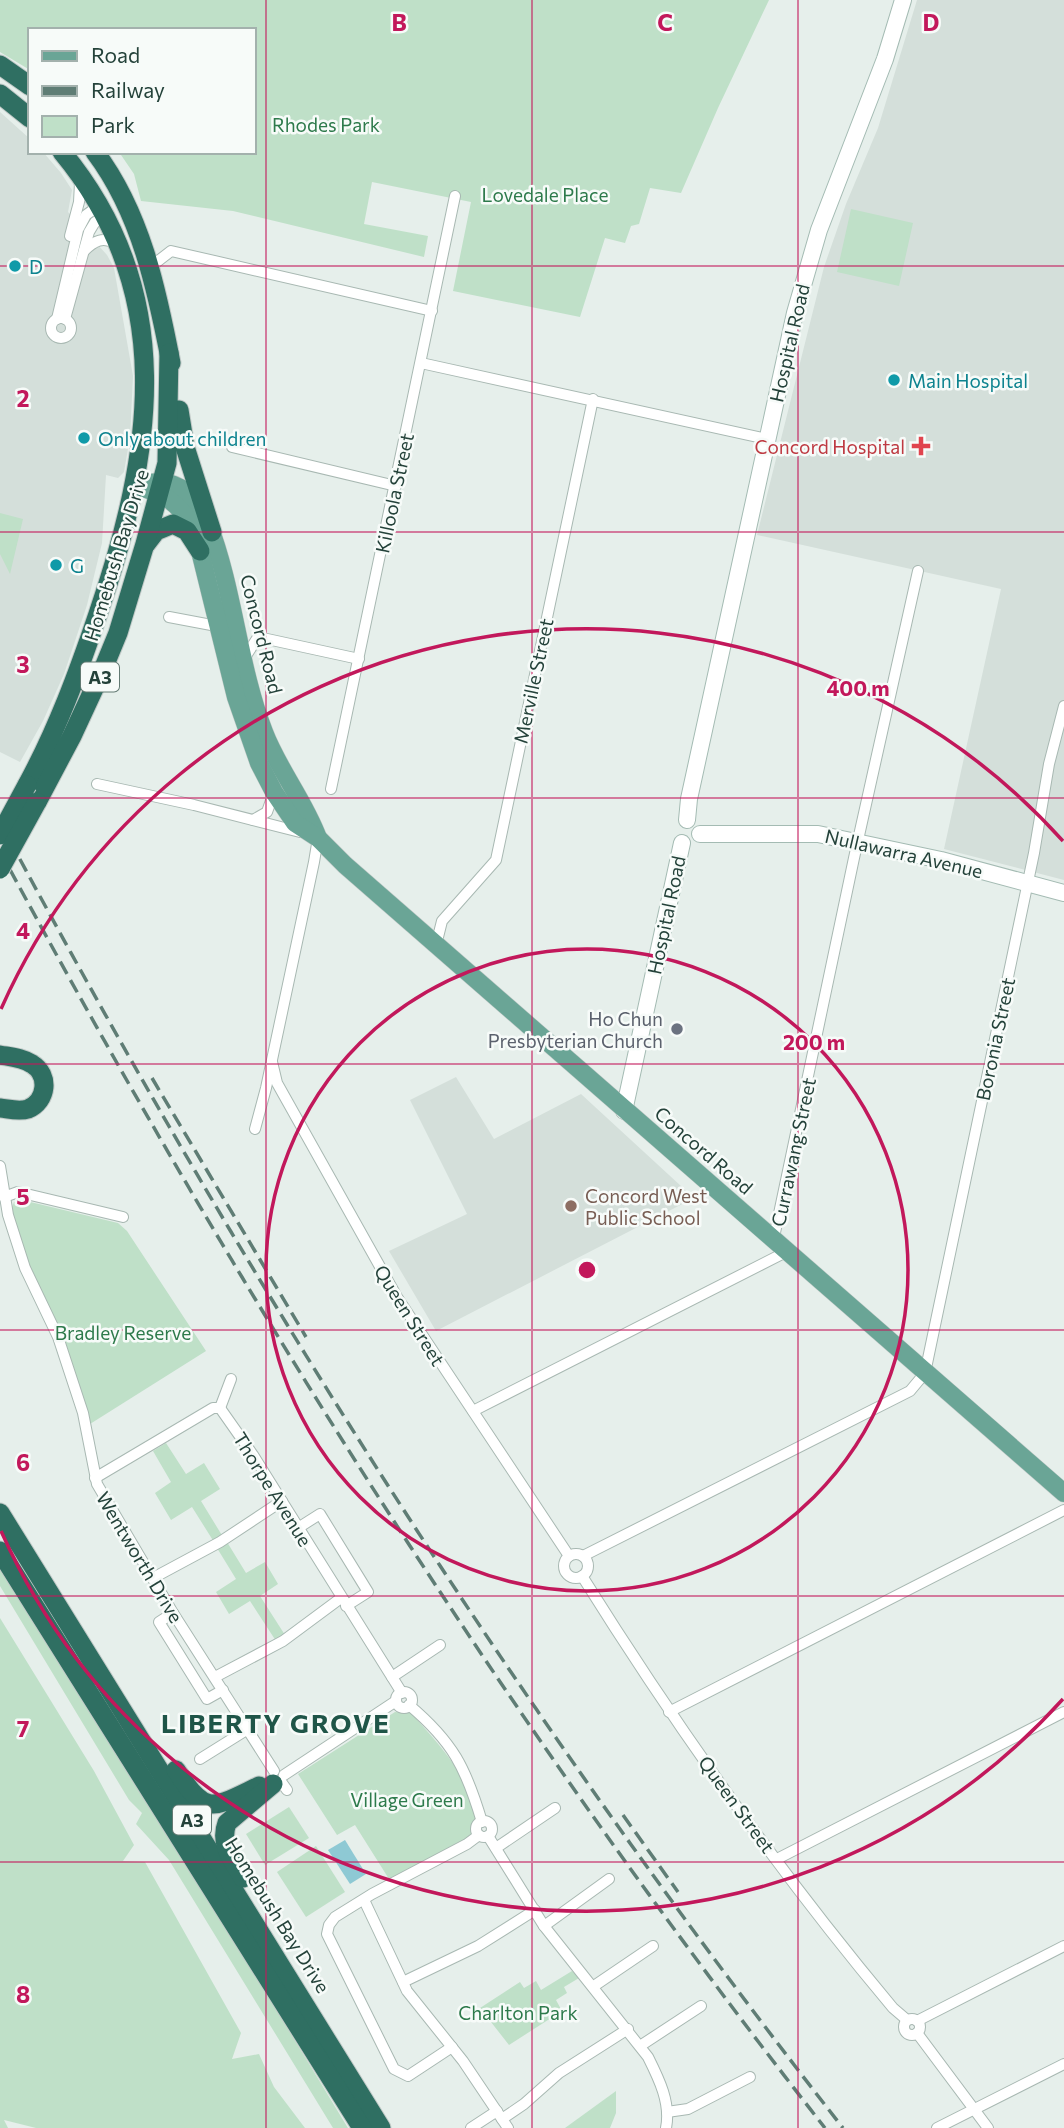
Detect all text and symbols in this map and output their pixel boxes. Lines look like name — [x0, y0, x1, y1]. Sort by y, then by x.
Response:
text: B — [391, 8, 407, 36]
text: C — [657, 8, 673, 36]
text: D — [923, 8, 940, 36]
legend — [28, 28, 256, 154]
text: Road — [91, 42, 140, 67]
text: Railway — [91, 77, 165, 102]
text: Park — [91, 112, 135, 137]
park label: Rhodes Park — [272, 113, 380, 136]
park label: Lovedale Place — [482, 183, 608, 206]
place label: D — [29, 255, 43, 278]
marker: D — [7, 258, 23, 274]
street label: Hospital Road — [764, 282, 814, 404]
place label: Main Hospital — [908, 369, 1028, 392]
marker: Main Hospital — [886, 372, 902, 388]
text: 2 — [16, 384, 30, 412]
place label: Only about children — [98, 427, 266, 450]
marker: Only about children — [76, 430, 92, 446]
street label: Killoola Street — [370, 431, 418, 555]
place label: Concord Hospital — [754, 435, 905, 458]
marker: Concord Hospital — [911, 436, 931, 456]
street label: Homebush Bay Drive — [79, 466, 153, 644]
place label: G — [70, 554, 84, 577]
marker: G — [48, 557, 64, 573]
street label: Concord Road — [236, 572, 288, 696]
street label: Merville Street — [509, 616, 558, 746]
text: 3 — [16, 650, 30, 678]
road number: A3 — [81, 662, 119, 692]
text: 400 m — [826, 675, 890, 700]
street label: Nullawarra Avenue — [823, 824, 985, 882]
street label: Hospital Road — [642, 854, 690, 976]
text: 4 — [16, 916, 30, 944]
street label: Boronia Street — [971, 975, 1019, 1103]
place label: Ho Chun Presbyterian Church — [488, 1007, 663, 1052]
marker: Ho Chun Presbyterian Church — [669, 1021, 685, 1037]
text: 200 m — [783, 1029, 845, 1054]
street label: Currawang Street — [766, 1075, 820, 1229]
street label: Concord Road — [650, 1101, 758, 1199]
text: 5 — [16, 1182, 30, 1210]
place label: Concord West Public School — [585, 1184, 708, 1229]
marker: Concord West Public School — [563, 1198, 579, 1214]
centre of rings — [575, 1258, 599, 1282]
street label: Queen Street — [370, 1260, 450, 1370]
park label: Bradley Reserve — [55, 1321, 191, 1344]
street label: Thorpe Avenue — [229, 1428, 317, 1550]
text: 6 — [16, 1448, 30, 1476]
street label: Wentworth Drive — [92, 1487, 188, 1627]
district label: LIBERTY GROVE — [161, 1707, 391, 1738]
text: 7 — [17, 1714, 29, 1742]
street label: Queen Street — [694, 1751, 780, 1857]
park label: Village Green — [350, 1788, 464, 1811]
road number: A3 — [173, 1806, 211, 1834]
street label: Homebush Bay Drive — [221, 1833, 335, 1997]
text: 8 — [16, 1980, 30, 2008]
park label: Charlton Park — [458, 2001, 578, 2024]

